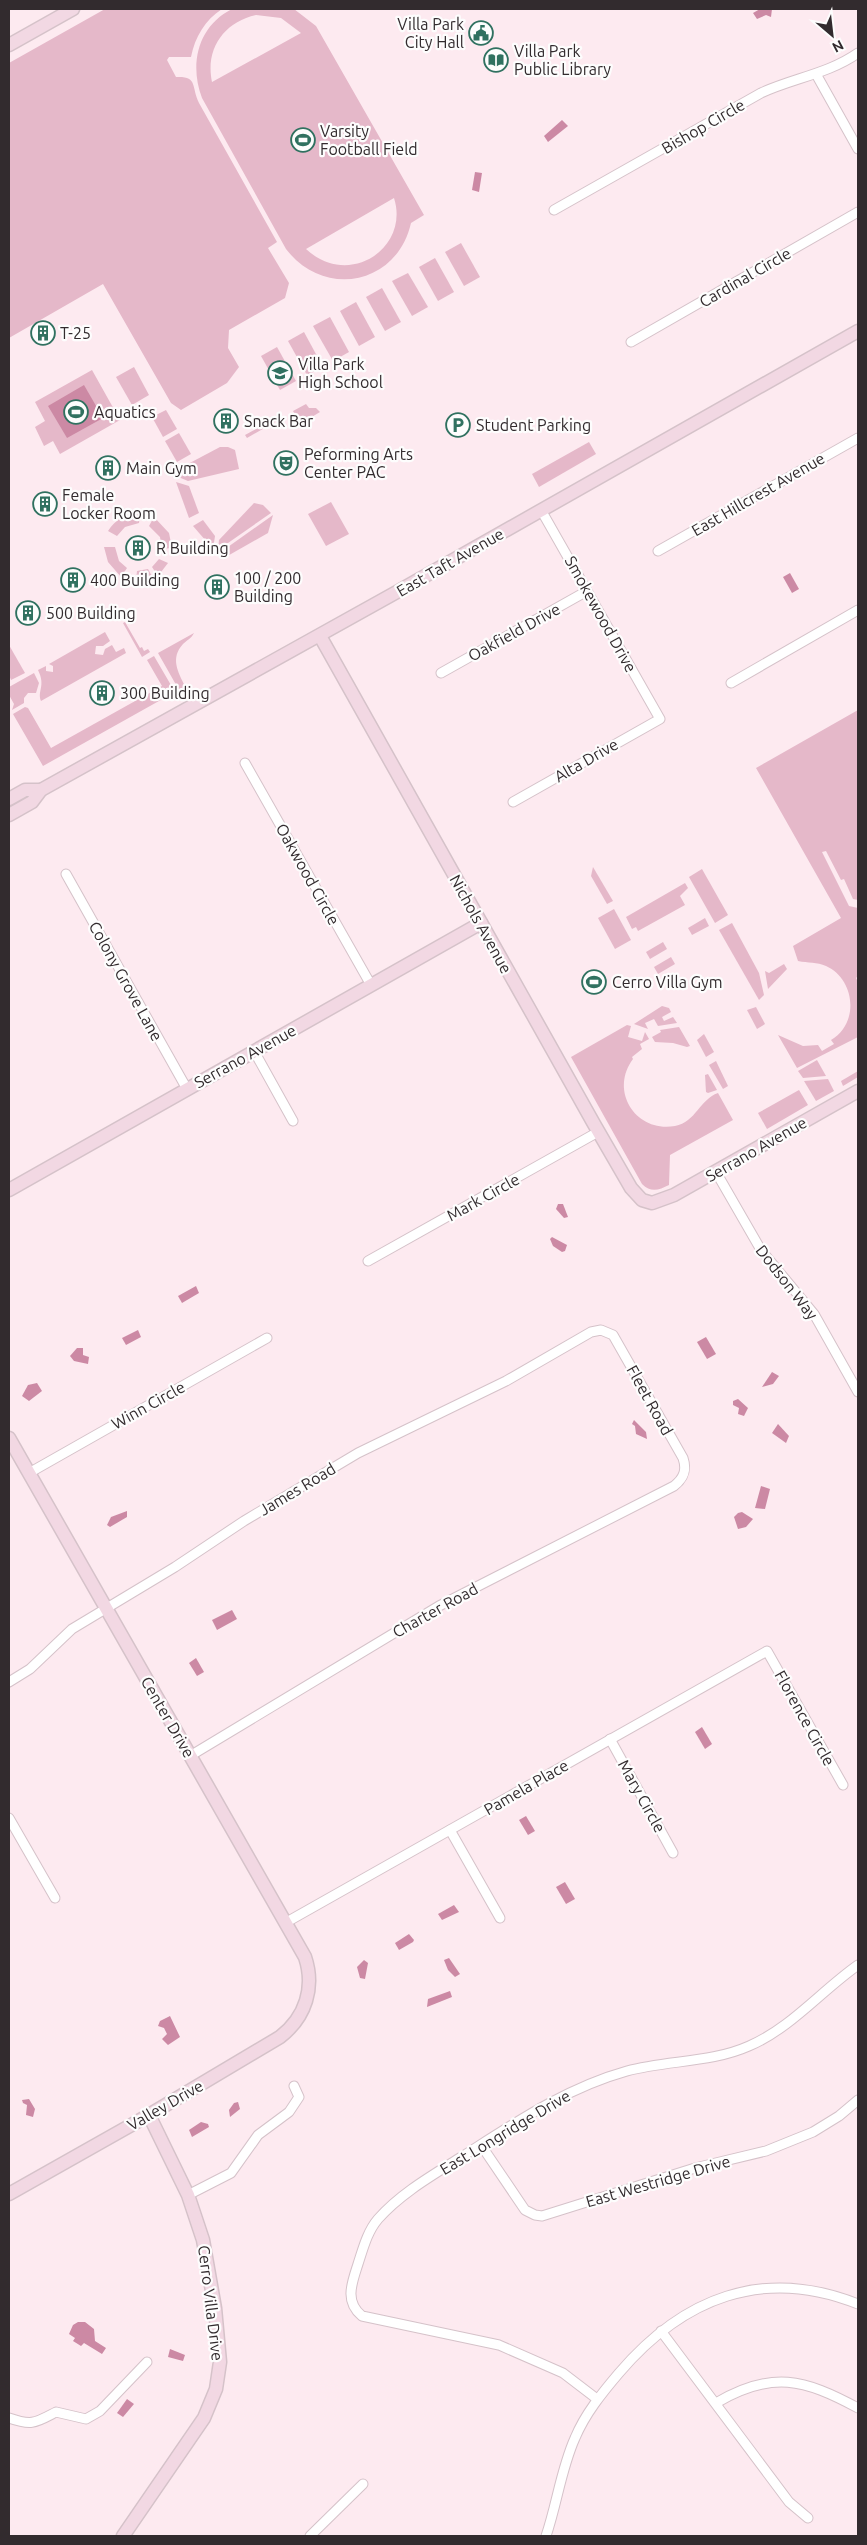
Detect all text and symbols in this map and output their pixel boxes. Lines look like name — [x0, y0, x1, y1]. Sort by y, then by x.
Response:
north arrow — [807, 10, 857, 60]
place label: Villa Park City Hall — [397, 15, 464, 51]
public building icon: Villa Park City Hall — [468, 20, 494, 46]
text: N — [830, 37, 846, 56]
place label: Villa Park Public Library — [514, 42, 611, 78]
library icon: Villa Park Public Library — [483, 47, 509, 73]
street label: Bishop Circle — [658, 95, 748, 157]
place label: Varsity Football Field — [320, 122, 418, 158]
sports icon: Varsity Football Field — [290, 127, 316, 153]
street label: Cardinal Circle — [696, 244, 794, 310]
building icon: T-25 — [30, 320, 56, 346]
place label: T-25 — [60, 324, 91, 342]
place label: Villa Park High School — [298, 355, 383, 391]
school or university icon: Villa Park High School — [267, 360, 293, 386]
sports icon: Aquatics — [63, 399, 89, 425]
place label: Aquatics — [94, 403, 156, 421]
building icon: Snack Bar — [213, 408, 239, 434]
place label: Snack Bar — [244, 412, 313, 430]
parking icon: Student Parking — [445, 412, 471, 438]
place label: Student Parking — [476, 416, 591, 434]
place label: Peforming Arts Center PAC — [304, 445, 413, 481]
street label: East Hillcrest Avenue — [688, 449, 828, 539]
theatre icon: Peforming Arts Center PAC — [273, 450, 299, 476]
building icon: Main Gym — [95, 455, 121, 481]
place label: Main Gym — [126, 459, 197, 477]
place label: Female Locker Room — [62, 486, 156, 522]
building icon: Female Locker Room — [32, 491, 58, 517]
street label: East Taft Avenue — [393, 524, 507, 600]
building icon: R Building — [125, 535, 151, 561]
place label: R Building — [156, 539, 229, 557]
street label: Smokewood Drive — [562, 553, 640, 675]
building icon: 400 Building — [60, 567, 86, 593]
place label: 100 / 200 Building — [234, 569, 301, 605]
place label: 400 Building — [90, 571, 180, 589]
building icon: 100 / 200 Building — [204, 574, 230, 600]
street label: Oakfield Drive — [465, 599, 563, 665]
building icon: 500 Building — [15, 600, 41, 626]
place label: 500 Building — [46, 604, 136, 622]
building icon: 300 Building — [89, 680, 115, 706]
place label: 300 Building — [120, 684, 210, 702]
street label: Alta Drive — [551, 735, 621, 785]
street label: Oakwood Circle — [273, 820, 343, 928]
street label: Nichols Avenue — [446, 872, 516, 976]
street label: Colony Grove Lane — [86, 918, 166, 1044]
sports icon: Cerro Villa Gym — [581, 969, 607, 995]
place label: Cerro Villa Gym — [612, 973, 723, 991]
street label: Serrano Avenue — [191, 1021, 299, 1091]
street label: Serrano Avenue — [702, 1113, 810, 1185]
street label: Mark Circle — [444, 1170, 522, 1224]
street label: Dodson Way — [752, 1241, 822, 1323]
street label: Fleet Road — [623, 1362, 677, 1438]
street label: Winn Circle — [108, 1377, 188, 1433]
street label: James Road — [255, 1459, 339, 1519]
street label: Charter Road — [389, 1579, 481, 1641]
street label: Florence Circle — [771, 1667, 839, 1769]
street label: Center Drive — [138, 1673, 198, 1761]
street label: Pamela Place — [481, 1756, 571, 1818]
street label: Mary Circle — [615, 1757, 669, 1835]
street label: Valley Drive — [124, 2076, 206, 2134]
street label: East Longridge Drive — [437, 2086, 573, 2178]
street label: East Westridge Drive — [584, 2152, 732, 2210]
street label: Cerro Villa Drive — [195, 2244, 227, 2362]

